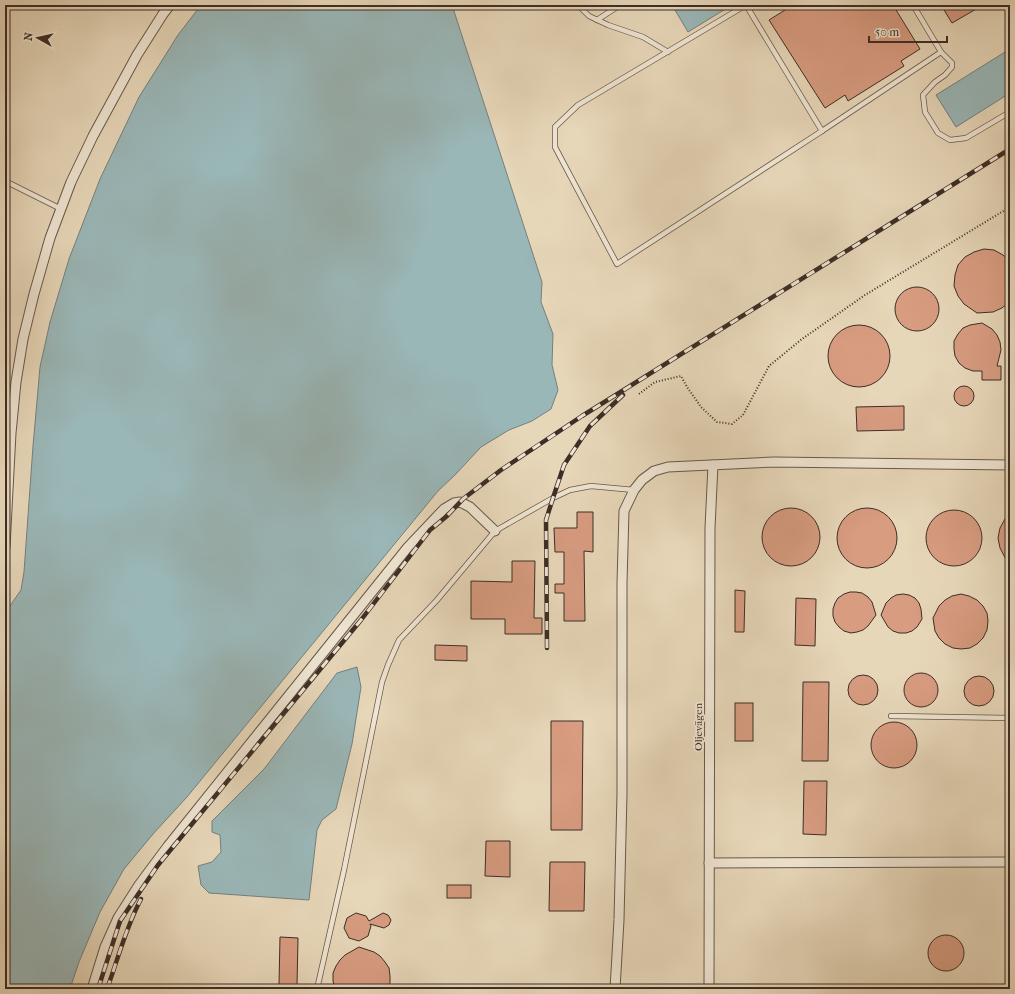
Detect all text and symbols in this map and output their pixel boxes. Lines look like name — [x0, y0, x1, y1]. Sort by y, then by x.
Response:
north arrow — [18, 18, 58, 58]
scale bar — [869, 18, 947, 44]
text: 50 m — [875, 25, 899, 39]
text: N — [22, 31, 36, 42]
street label: Oljevägen — [692, 702, 705, 751]

